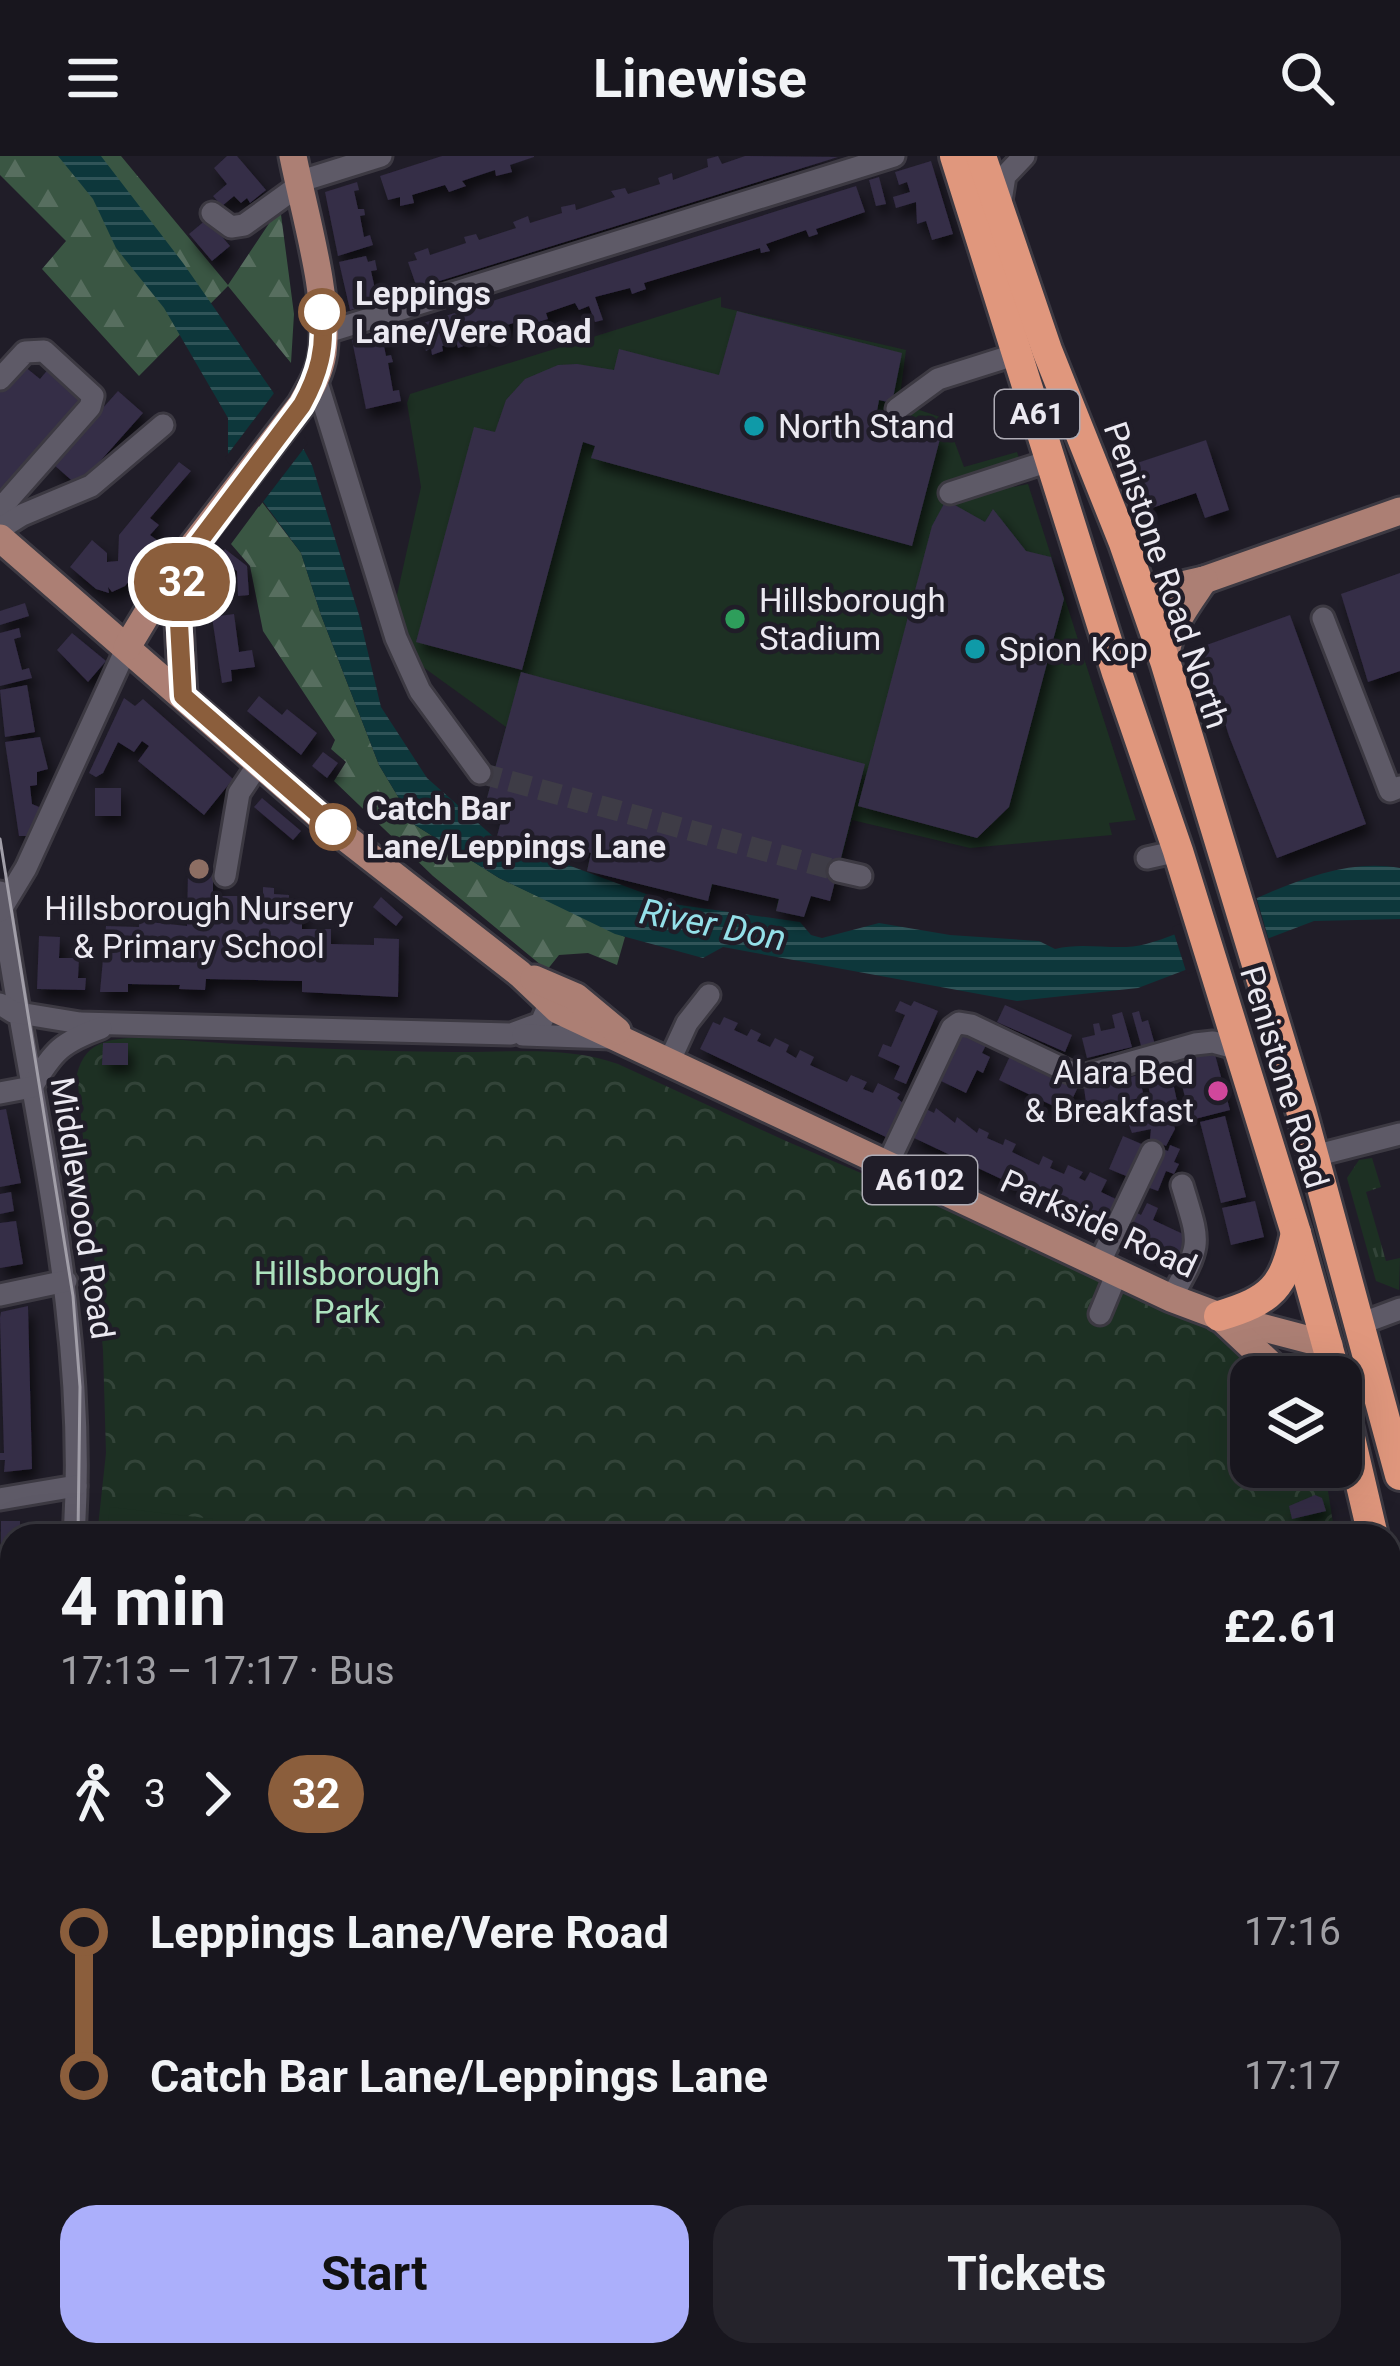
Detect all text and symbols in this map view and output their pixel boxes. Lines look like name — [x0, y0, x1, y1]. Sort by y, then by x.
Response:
icon: menu — [60, 45, 126, 111]
icon: search — [1274, 45, 1340, 111]
text: Linewise — [593, 47, 807, 110]
place label: Leppings Lane/Vere Road — [355, 274, 592, 351]
marker: Leppings Lane/Vere Road — [300, 290, 344, 334]
road number: A61 — [995, 390, 1079, 438]
place label: North Stand — [778, 407, 955, 446]
marker: North Stand — [741, 413, 767, 439]
street label: Penistone Road North — [1096, 417, 1237, 734]
line badge: 32 — [128, 543, 236, 621]
text: 32 — [158, 557, 206, 606]
place label: Hillsborough Stadium — [759, 581, 946, 658]
marker: Hillsborough Stadium — [722, 606, 748, 632]
place label: Spion Kop — [999, 630, 1148, 669]
marker: Spion Kop — [962, 636, 988, 662]
place label: Catch Bar Lane/Leppings Lane — [366, 789, 666, 866]
marker: Catch Bar Lane/Leppings Lane — [311, 805, 355, 849]
marker: Hillsborough Nursery & Primary School — [186, 856, 212, 882]
place label: Hillsborough Nursery & Primary School — [44, 889, 354, 966]
water label: River Don — [636, 890, 789, 960]
street label: Penistone Road — [1232, 961, 1337, 1193]
place label: Alara Bed & Breakfast — [1024, 1053, 1194, 1130]
street label: Middlewood Road — [43, 1074, 122, 1342]
marker: Alara Bed & Breakfast — [1205, 1078, 1231, 1104]
road number: A6102 — [863, 1156, 977, 1204]
street label: Parkside Road — [995, 1161, 1203, 1286]
park label: Hillsborough Park — [254, 1254, 440, 1331]
map controls — [1230, 1356, 1362, 1488]
button: layers — [1230, 1356, 1362, 1488]
text: 4 min — [60, 1564, 226, 1641]
text: £2.61 — [1224, 1600, 1341, 1653]
text: 17:13 – 17:17 · Bus — [60, 1648, 395, 1694]
icon: walk — [60, 1761, 126, 1827]
icon: forward — [184, 1761, 250, 1827]
text: 32 — [292, 1769, 340, 1818]
text: 3 — [144, 1771, 166, 1817]
text: Leppings Lane/Vere Road — [150, 1906, 669, 1959]
text: 17:16 — [1244, 1909, 1341, 1955]
text: Catch Bar Lane/Leppings Lane — [150, 2050, 768, 2103]
text: 17:17 — [1244, 2053, 1341, 2099]
button: Start — [60, 2205, 689, 2343]
button: Tickets — [713, 2205, 1341, 2343]

